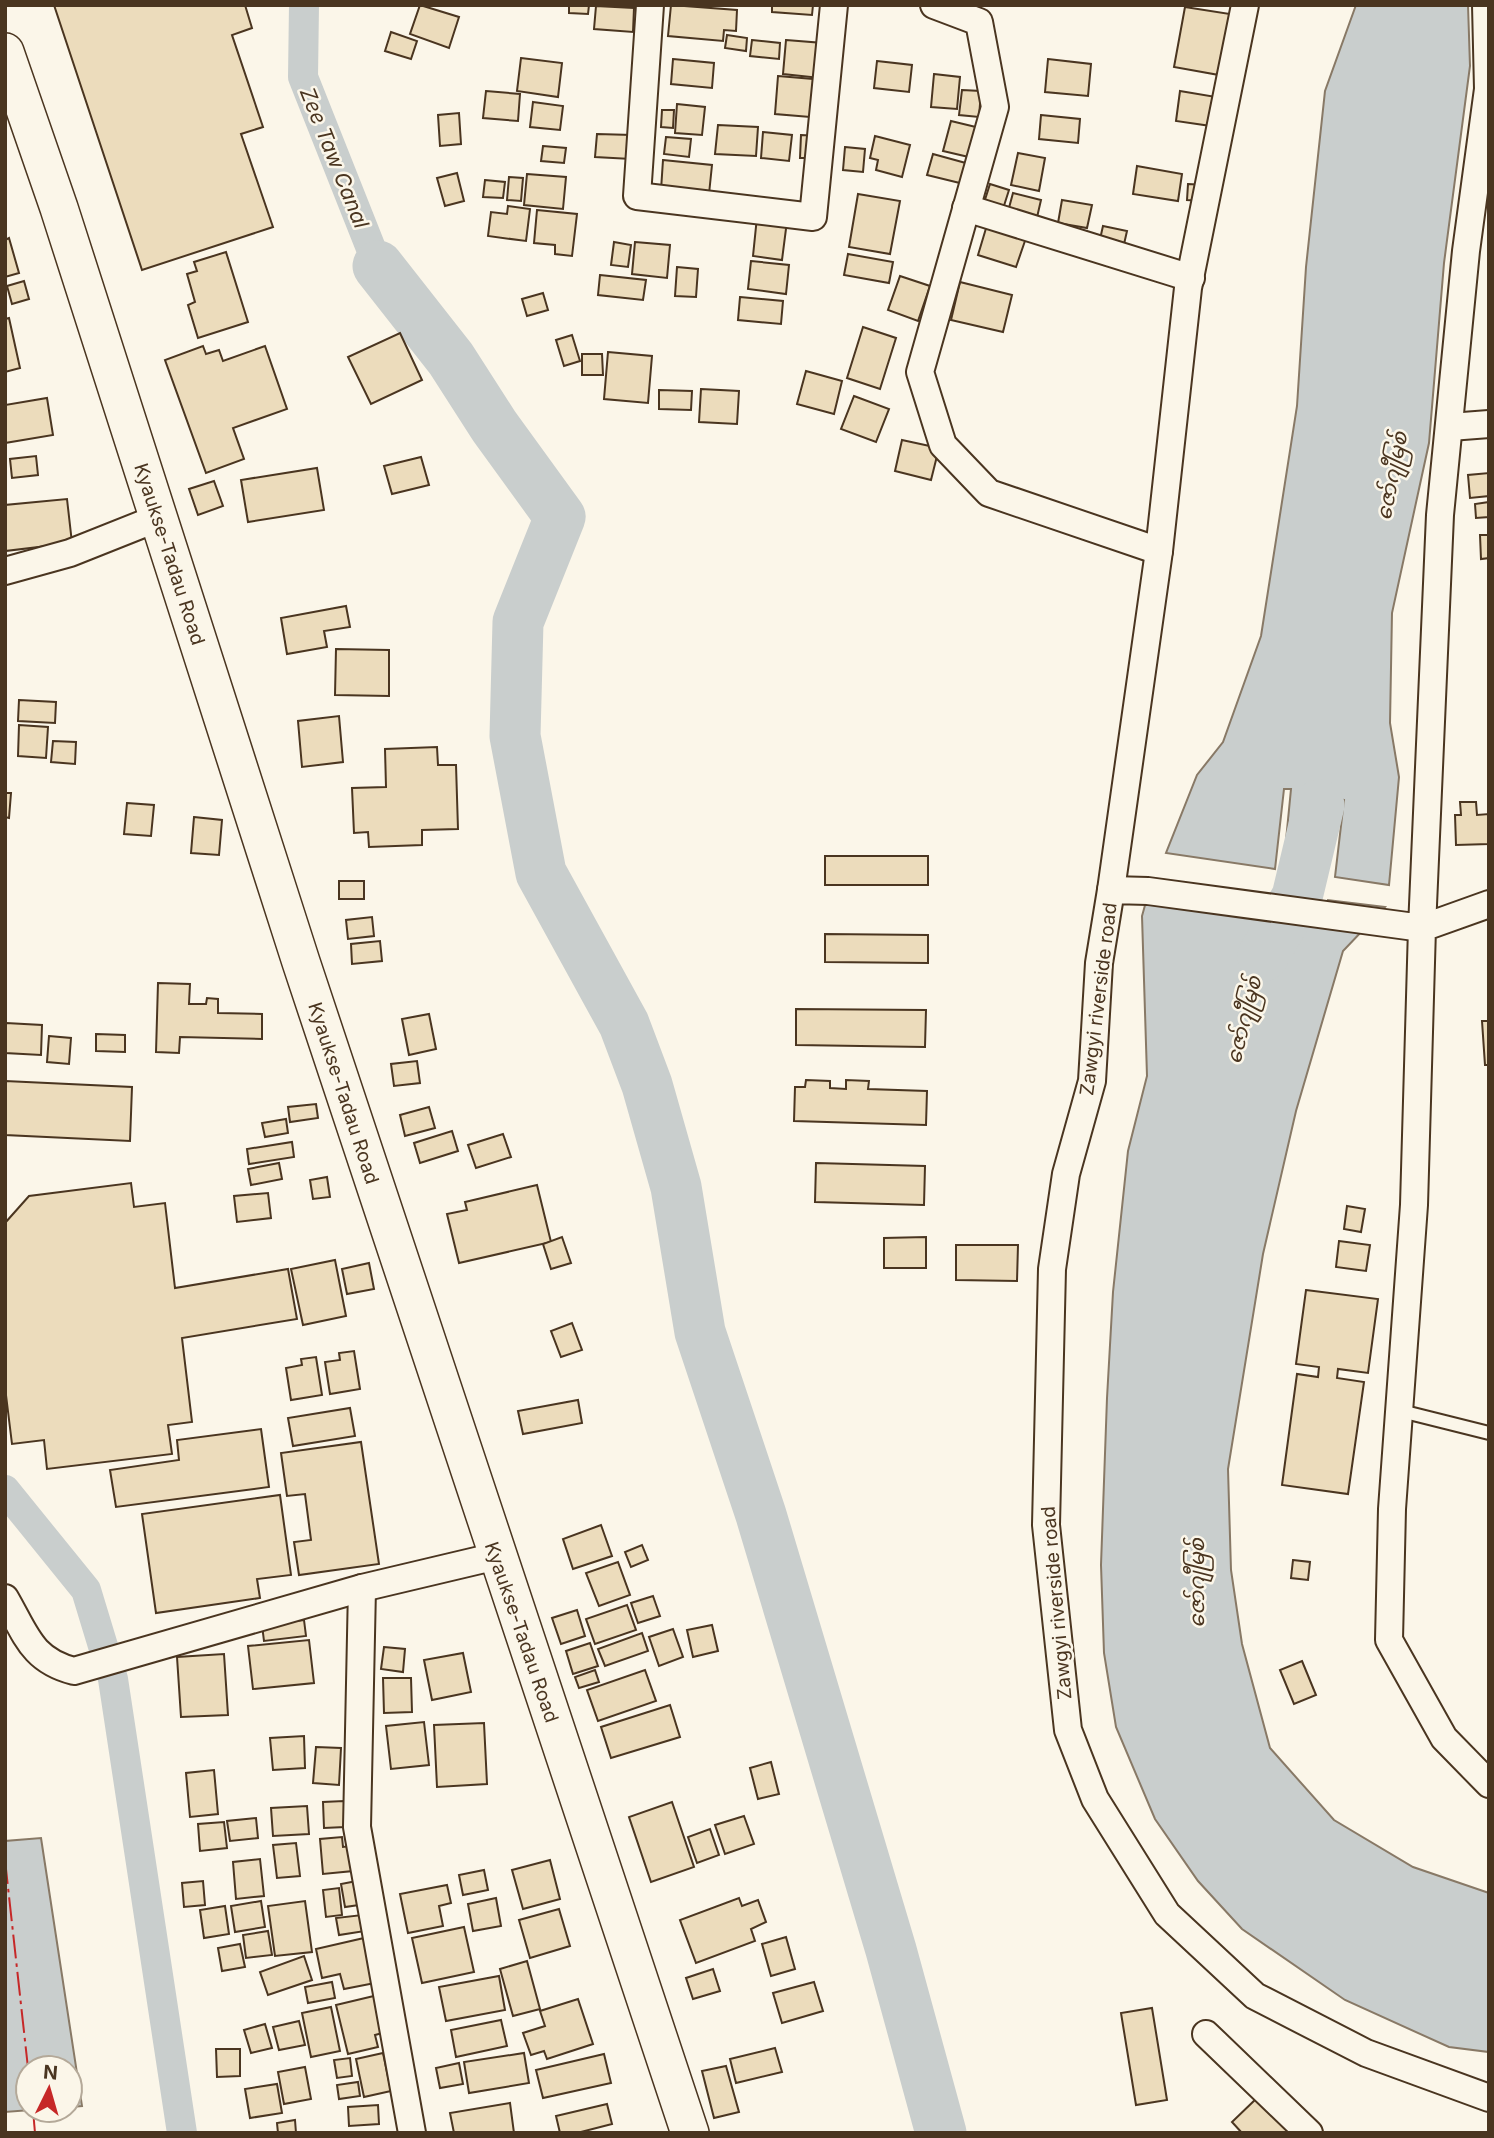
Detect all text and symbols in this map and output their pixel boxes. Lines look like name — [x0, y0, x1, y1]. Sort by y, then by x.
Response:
water label: Zee Taw Canal — [295, 84, 374, 233]
water label: ဇော်ဂျီမြစ် — [1369, 428, 1417, 523]
street label: Kyaukse-Tadau Road — [129, 460, 210, 648]
street label: Zawgyi riverside road — [1075, 901, 1122, 1097]
water label: ဇော်ဂျီမြစ် — [1219, 972, 1272, 1068]
street label: Kyaukse-Tadau Road — [303, 999, 384, 1187]
street label: Zawgyi riverside road — [1037, 1505, 1076, 1701]
water label: ဇော်ဂျီမြစ် — [1182, 1537, 1214, 1628]
street label: Kyaukse-Tadau Road — [480, 1539, 563, 1726]
north arrow — [14, 2054, 84, 2124]
text: N — [42, 2060, 59, 2085]

